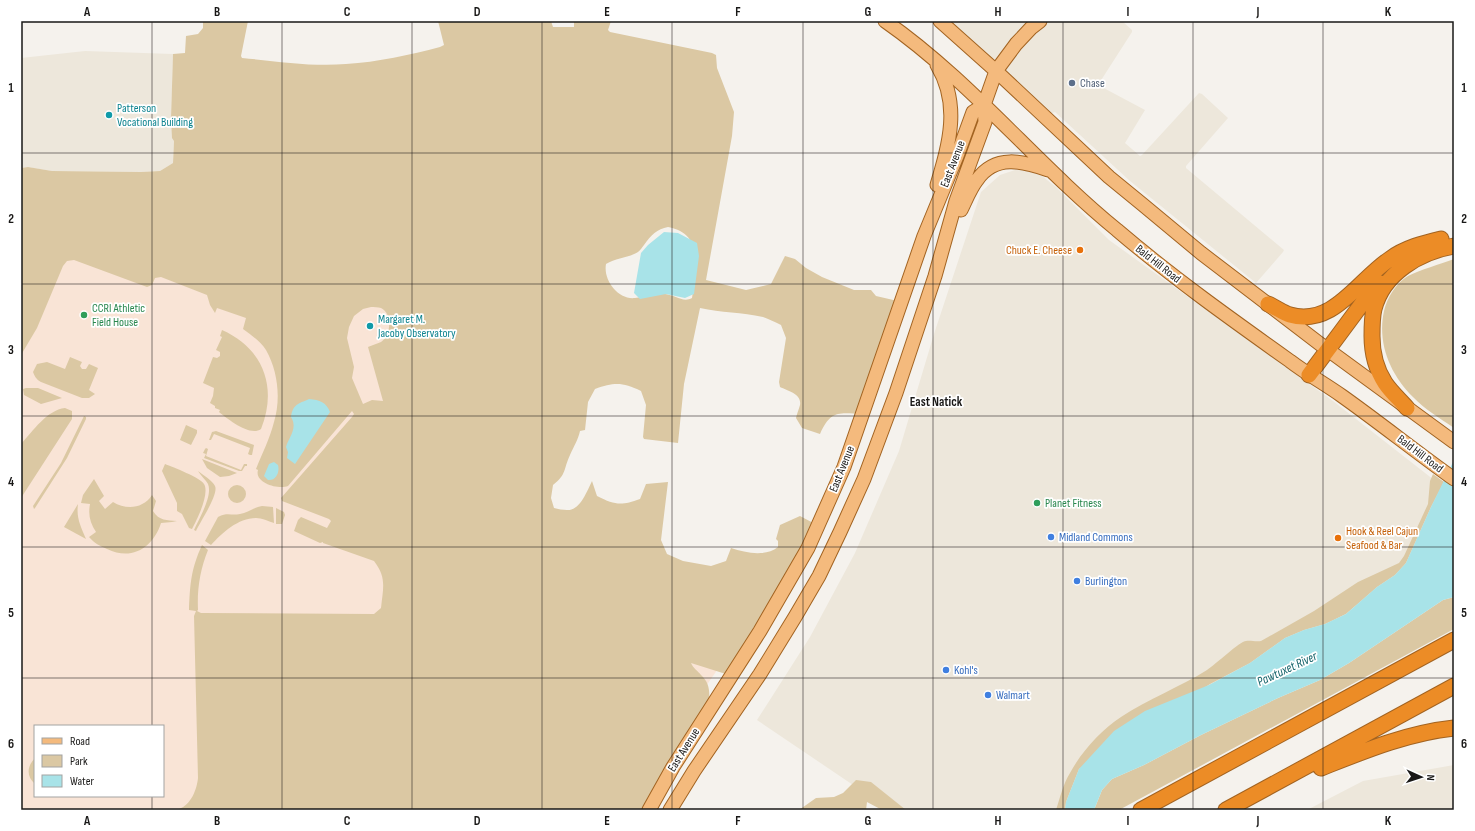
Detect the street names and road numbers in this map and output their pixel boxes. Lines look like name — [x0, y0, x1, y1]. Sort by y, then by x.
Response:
street label: East Avenue — [937, 138, 969, 189]
street label: Bald Hill Road — [1132, 242, 1184, 286]
street label: Bald Hill Road — [1394, 432, 1446, 476]
street label: East Avenue — [826, 444, 858, 494]
street label: East Avenue — [665, 725, 703, 775]

